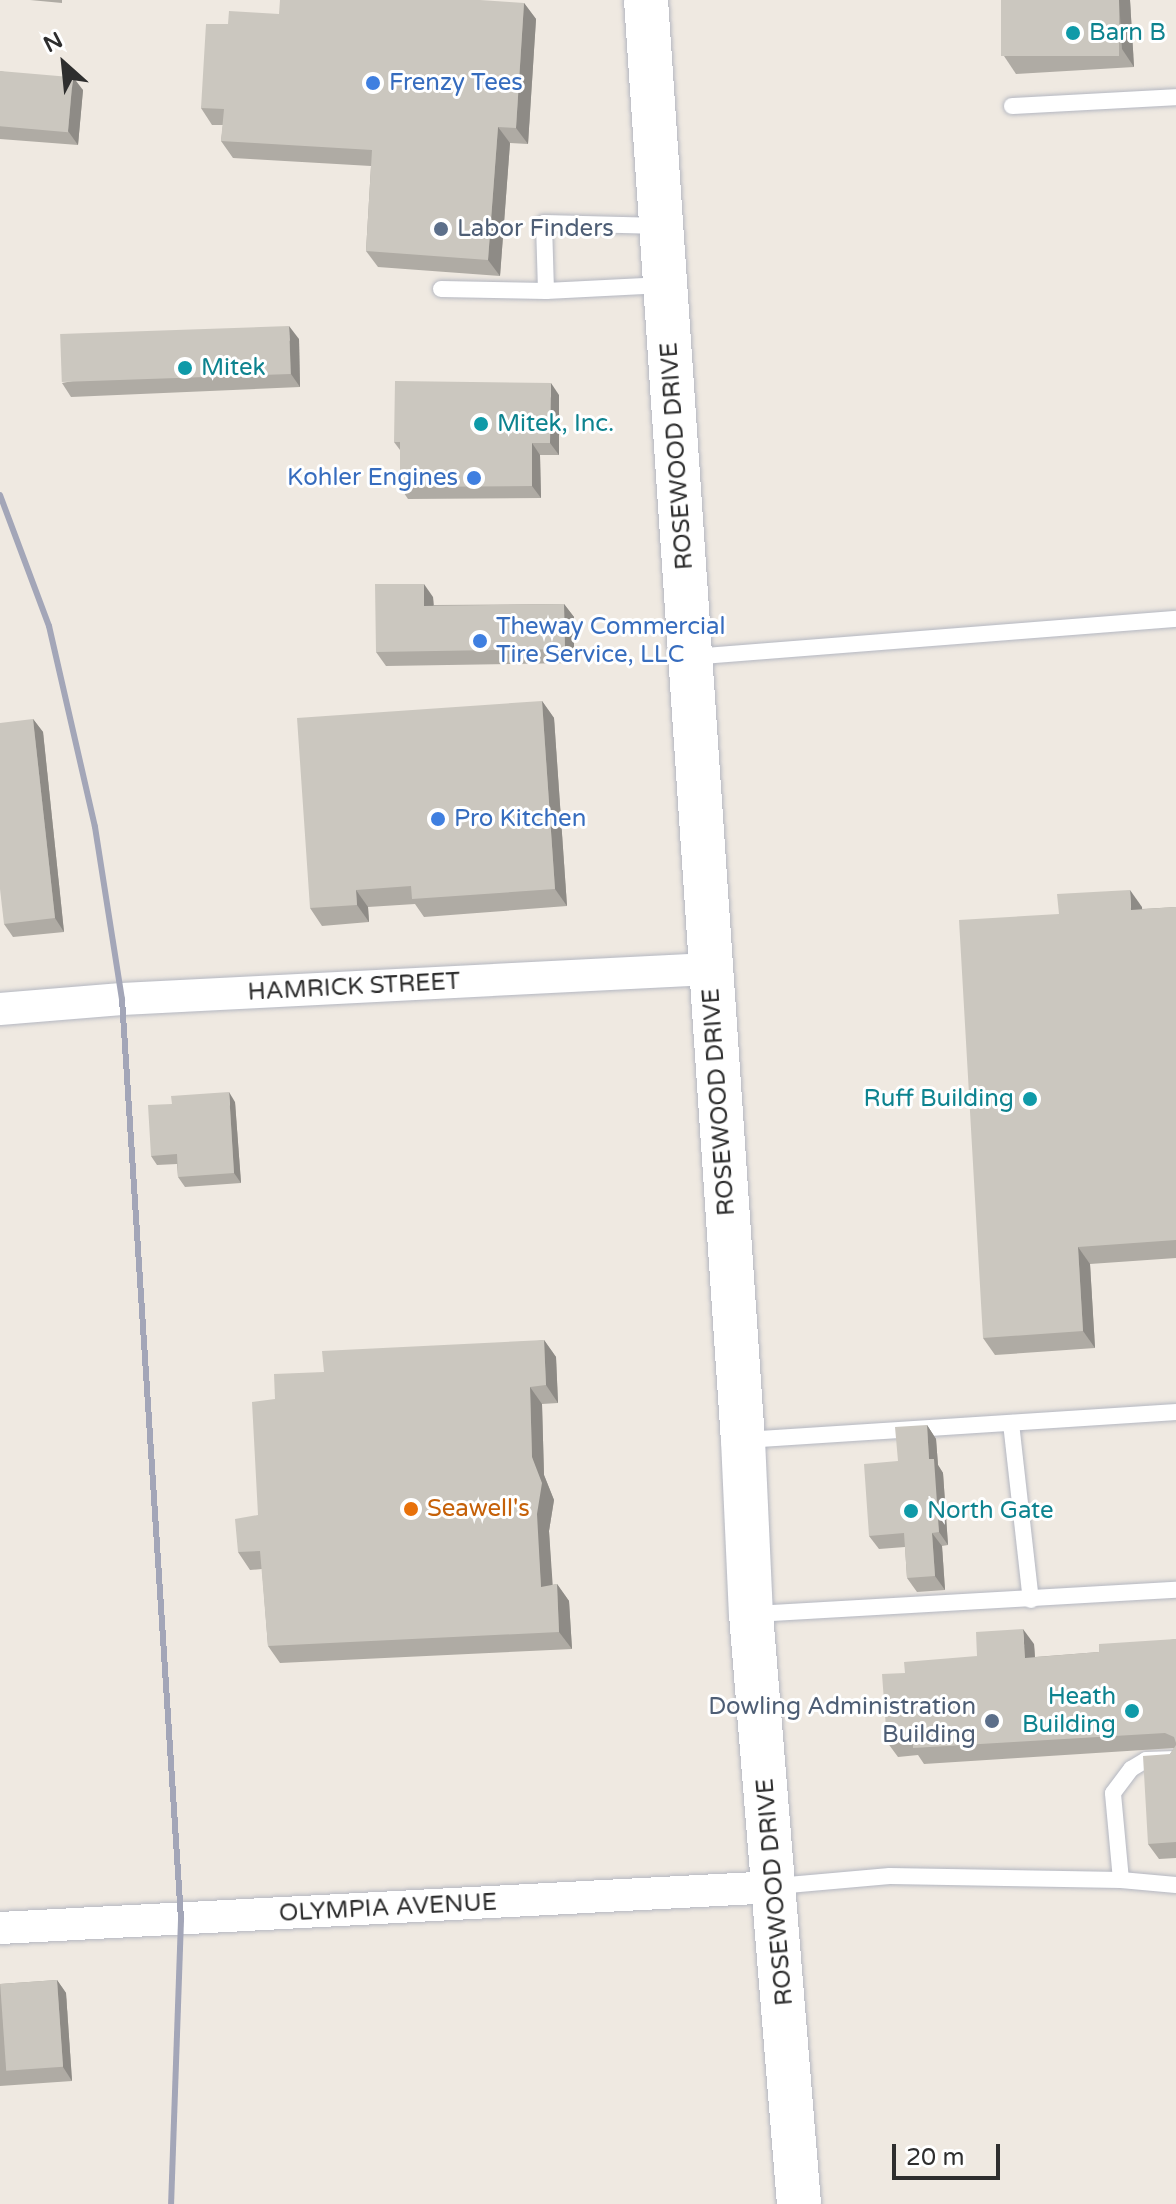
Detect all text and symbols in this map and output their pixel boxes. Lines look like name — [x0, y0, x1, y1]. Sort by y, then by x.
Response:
place label: Barn B — [1089, 19, 1166, 47]
north arrow — [24, 24, 104, 104]
marker: Barn B — [1064, 24, 1082, 42]
text: N — [39, 27, 67, 58]
place label: Frenzy Tees — [389, 69, 523, 97]
marker: Frenzy Tees — [364, 74, 382, 92]
place label: Labor Finders — [457, 215, 614, 243]
marker: Labor Finders — [432, 220, 450, 238]
street label: ROSEWOOD DRIVE — [655, 341, 699, 571]
place label: Mitek — [201, 354, 266, 382]
marker: Mitek — [176, 359, 194, 377]
place label: Mitek, Inc. — [497, 410, 614, 438]
marker: Mitek, Inc. — [472, 415, 490, 433]
place label: Kohler Engines — [287, 464, 458, 492]
marker: Kohler Engines — [465, 469, 483, 487]
place label: Theway Commercial Tire Service, LLC — [496, 613, 725, 669]
marker: Theway Commercial Tire Service, LLC — [471, 632, 489, 650]
place label: Pro Kitchen — [454, 805, 586, 833]
marker: Pro Kitchen — [429, 810, 447, 828]
street label: HAMRICK STREET — [247, 967, 461, 1007]
street label: ROSEWOOD DRIVE — [697, 987, 741, 1217]
place label: Ruff Building — [864, 1085, 1014, 1113]
marker: Ruff Building — [1021, 1090, 1039, 1108]
place label: Seawell's — [427, 1495, 530, 1523]
place label: North Gate — [927, 1497, 1054, 1525]
marker: Seawell's — [402, 1500, 420, 1518]
marker: North Gate — [902, 1502, 920, 1520]
place label: Heath Building — [1022, 1683, 1116, 1739]
place label: Dowling Administration Building — [708, 1693, 976, 1749]
marker: Heath Building — [1123, 1702, 1141, 1720]
marker: Dowling Administration Building — [983, 1712, 1001, 1730]
street label: ROSEWOOD DRIVE — [751, 1777, 799, 2007]
street label: OLYMPIA AVENUE — [278, 1888, 498, 1928]
scale bar — [896, 2128, 1004, 2178]
text: 20 m — [906, 2143, 964, 2172]

